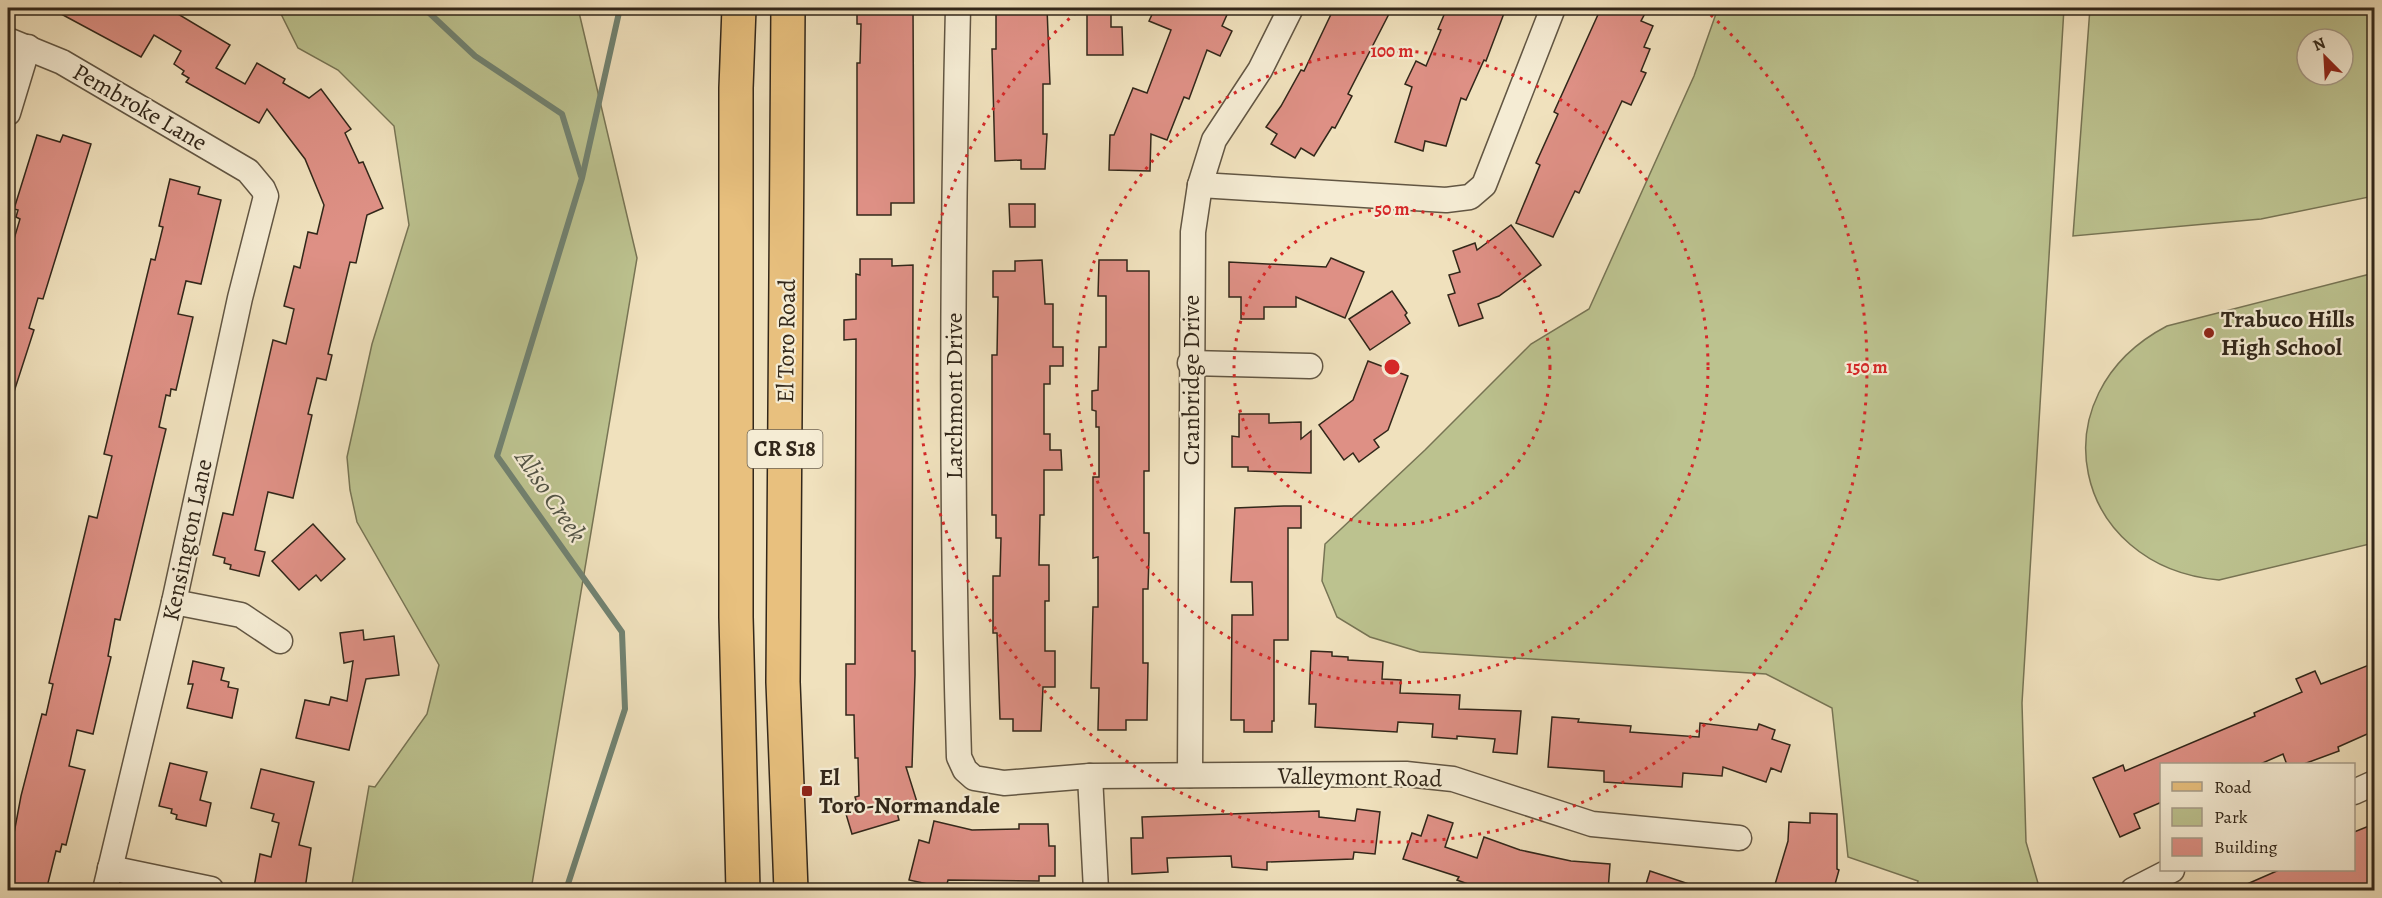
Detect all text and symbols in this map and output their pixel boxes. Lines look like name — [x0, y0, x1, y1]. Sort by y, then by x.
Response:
north arrow — [2295, 27, 2355, 87]
text: N — [2310, 32, 2329, 57]
text: 100 m — [1371, 39, 1413, 63]
street label: Pembroke Lane — [67, 56, 213, 158]
text: 50 m — [1375, 197, 1409, 221]
street label: El Toro Road — [769, 279, 803, 403]
street label: Cranbridge Drive — [1175, 295, 1207, 465]
place label: Trabuco Hills High School — [2221, 303, 2355, 363]
street label: Larchmont Drive — [938, 313, 970, 479]
marker: Trabuco Hills High School — [2202, 326, 2216, 340]
text: 150 m — [1846, 355, 1888, 379]
centre of rings — [1382, 357, 1402, 377]
road number: CR S18 — [748, 430, 822, 468]
water label: Aliso Creek — [506, 441, 595, 549]
street label: Kensington Lane — [154, 456, 220, 624]
street label: Valleymont Road — [1276, 760, 1443, 794]
place label: El Toro-Normandale — [819, 761, 1000, 821]
legend — [2160, 763, 2355, 871]
text: Road — [2214, 775, 2252, 799]
marker: El Toro-Normandale — [800, 784, 814, 798]
text: Park — [2214, 805, 2248, 829]
text: Building — [2214, 835, 2278, 859]

